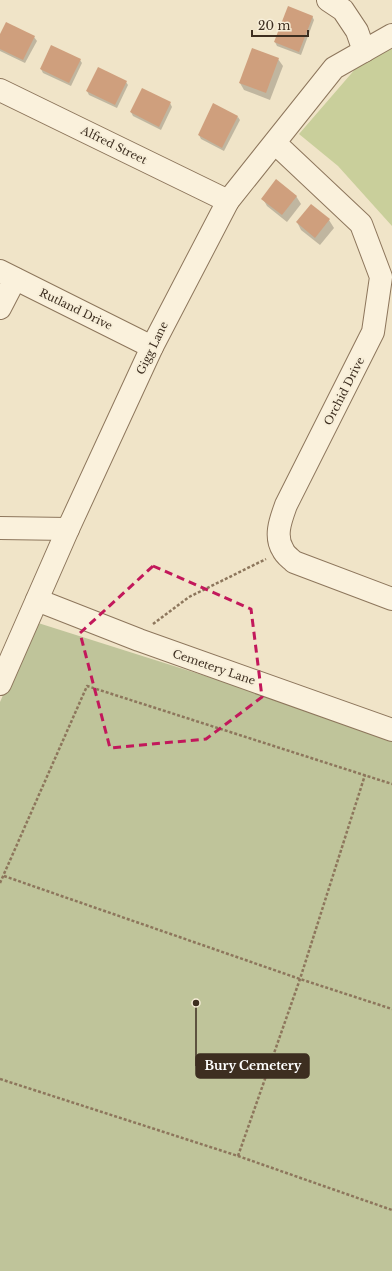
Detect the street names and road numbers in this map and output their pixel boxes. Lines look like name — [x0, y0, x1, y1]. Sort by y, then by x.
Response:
street label: Alfred Street — [78, 123, 150, 167]
street label: Rutland Drive — [37, 285, 115, 333]
street label: Gigg Lane — [133, 319, 171, 377]
street label: Orchid Drive — [321, 355, 367, 427]
street label: Cemetery Lane — [171, 646, 257, 688]

